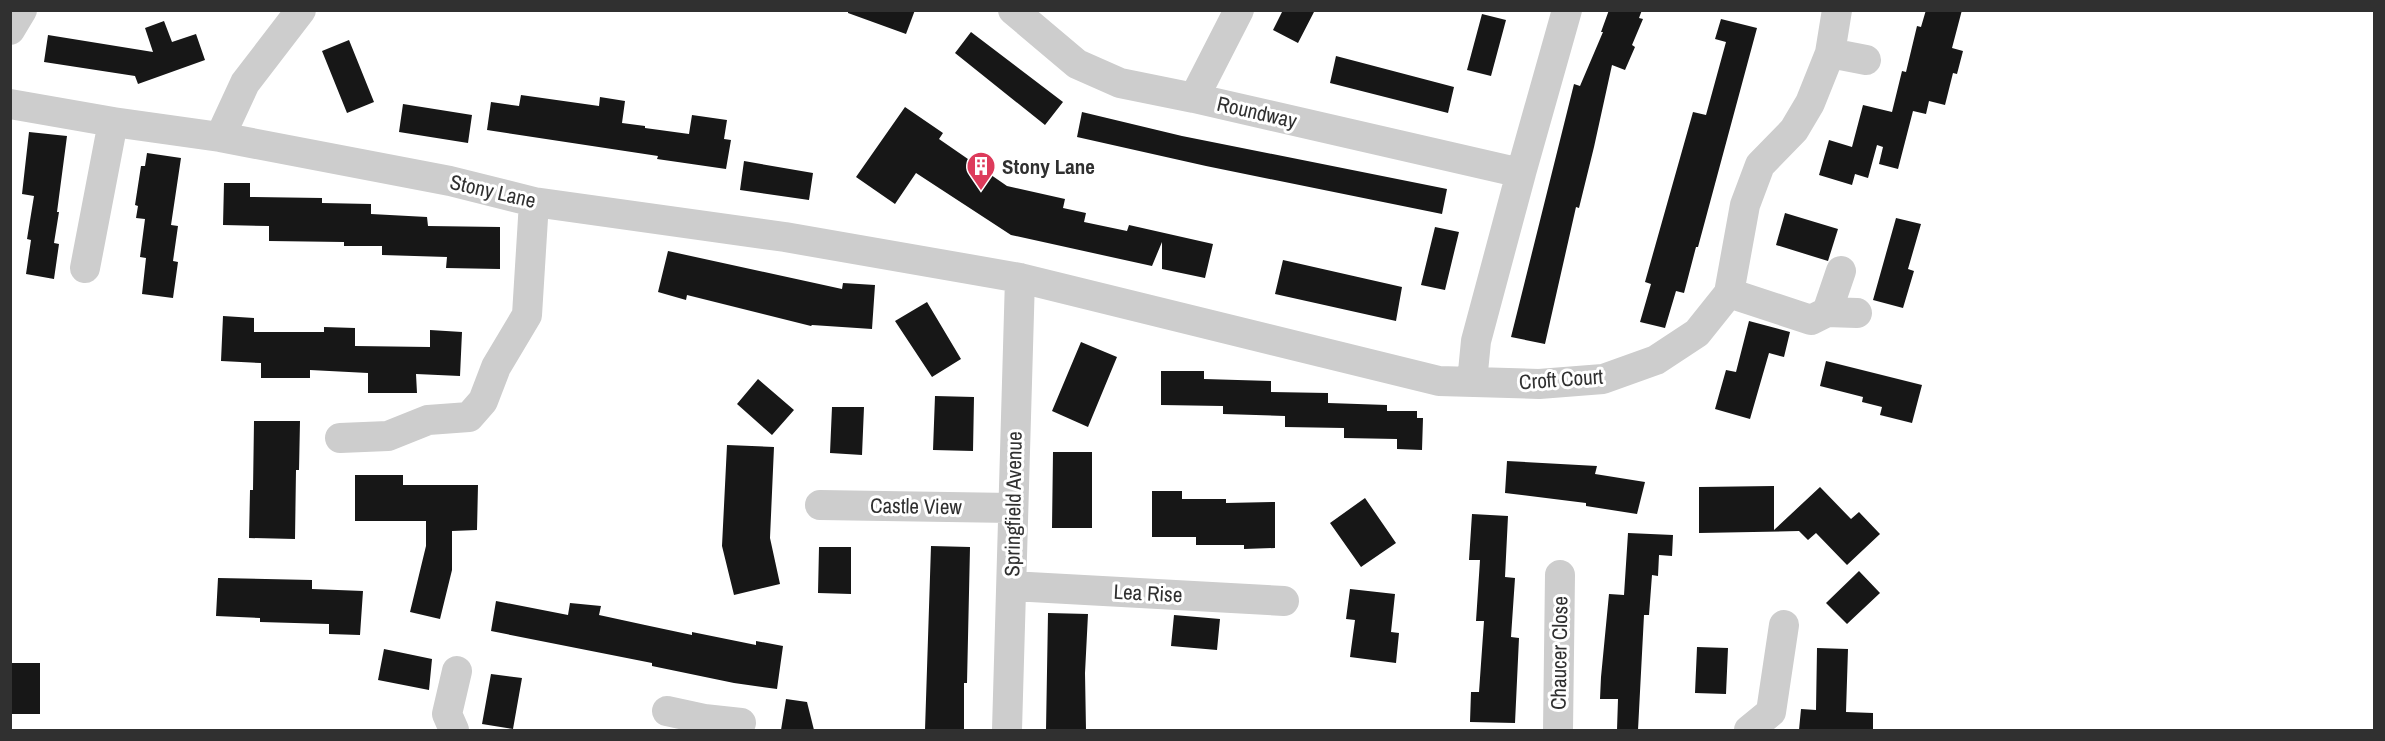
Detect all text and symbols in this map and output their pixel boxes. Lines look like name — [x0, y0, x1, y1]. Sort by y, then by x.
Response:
street label: Roundway — [1214, 89, 1300, 135]
building icon: Stony Lane — [965, 150, 997, 192]
place label: Stony Lane — [1002, 152, 1095, 181]
street label: Stony Lane — [447, 167, 539, 215]
street label: Croft Court — [1518, 362, 1604, 396]
street label: Springfield Avenue — [997, 431, 1029, 577]
street label: Castle View — [870, 491, 963, 521]
street label: Lea Rise — [1113, 577, 1183, 609]
street label: Chaucer Close — [1544, 596, 1574, 710]

